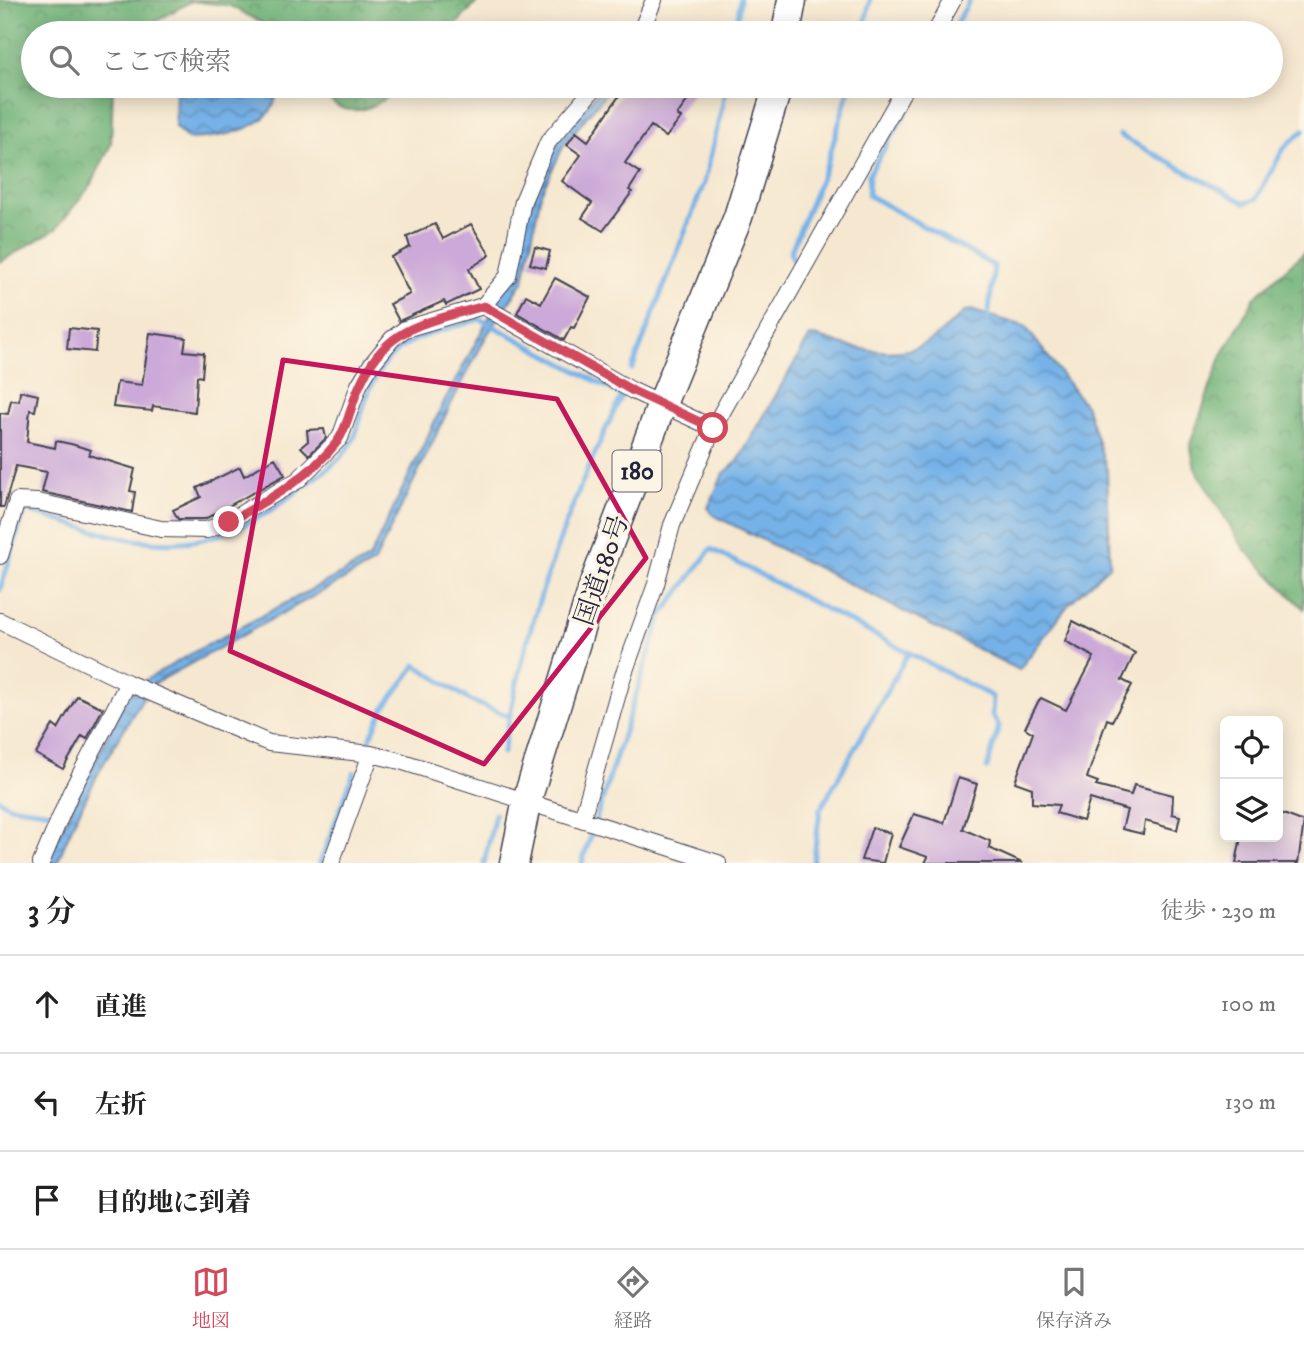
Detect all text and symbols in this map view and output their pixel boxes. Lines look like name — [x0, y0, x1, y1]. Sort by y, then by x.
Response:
search box — [21, 21, 1283, 98]
icon: search — [45, 41, 83, 79]
text: ここで検索 — [101, 46, 231, 79]
route start — [697, 412, 728, 443]
road number: 180 — [612, 450, 662, 492]
route end — [213, 506, 244, 537]
street label: 国道180号 — [568, 511, 637, 630]
map controls — [1220, 716, 1283, 842]
button: locate — [1220, 716, 1283, 779]
button: layers — [1220, 779, 1283, 842]
text: 3 分 — [28, 894, 76, 931]
text: 徒歩 · 230 m — [1160, 897, 1276, 926]
icon: ahead — [28, 985, 66, 1023]
text: 100 m — [1221, 990, 1276, 1019]
text: 直進 — [95, 991, 147, 1024]
icon: left — [28, 1083, 66, 1121]
text: 130 m — [1224, 1088, 1276, 1117]
text: 左折 — [95, 1089, 147, 1122]
icon: arrive — [28, 1181, 66, 1219]
text: 目的地に到着 — [95, 1187, 251, 1220]
tab: 地図 — [192, 1263, 230, 1333]
tab: 経路 — [614, 1263, 652, 1333]
tab: 保存済み — [1036, 1263, 1112, 1333]

